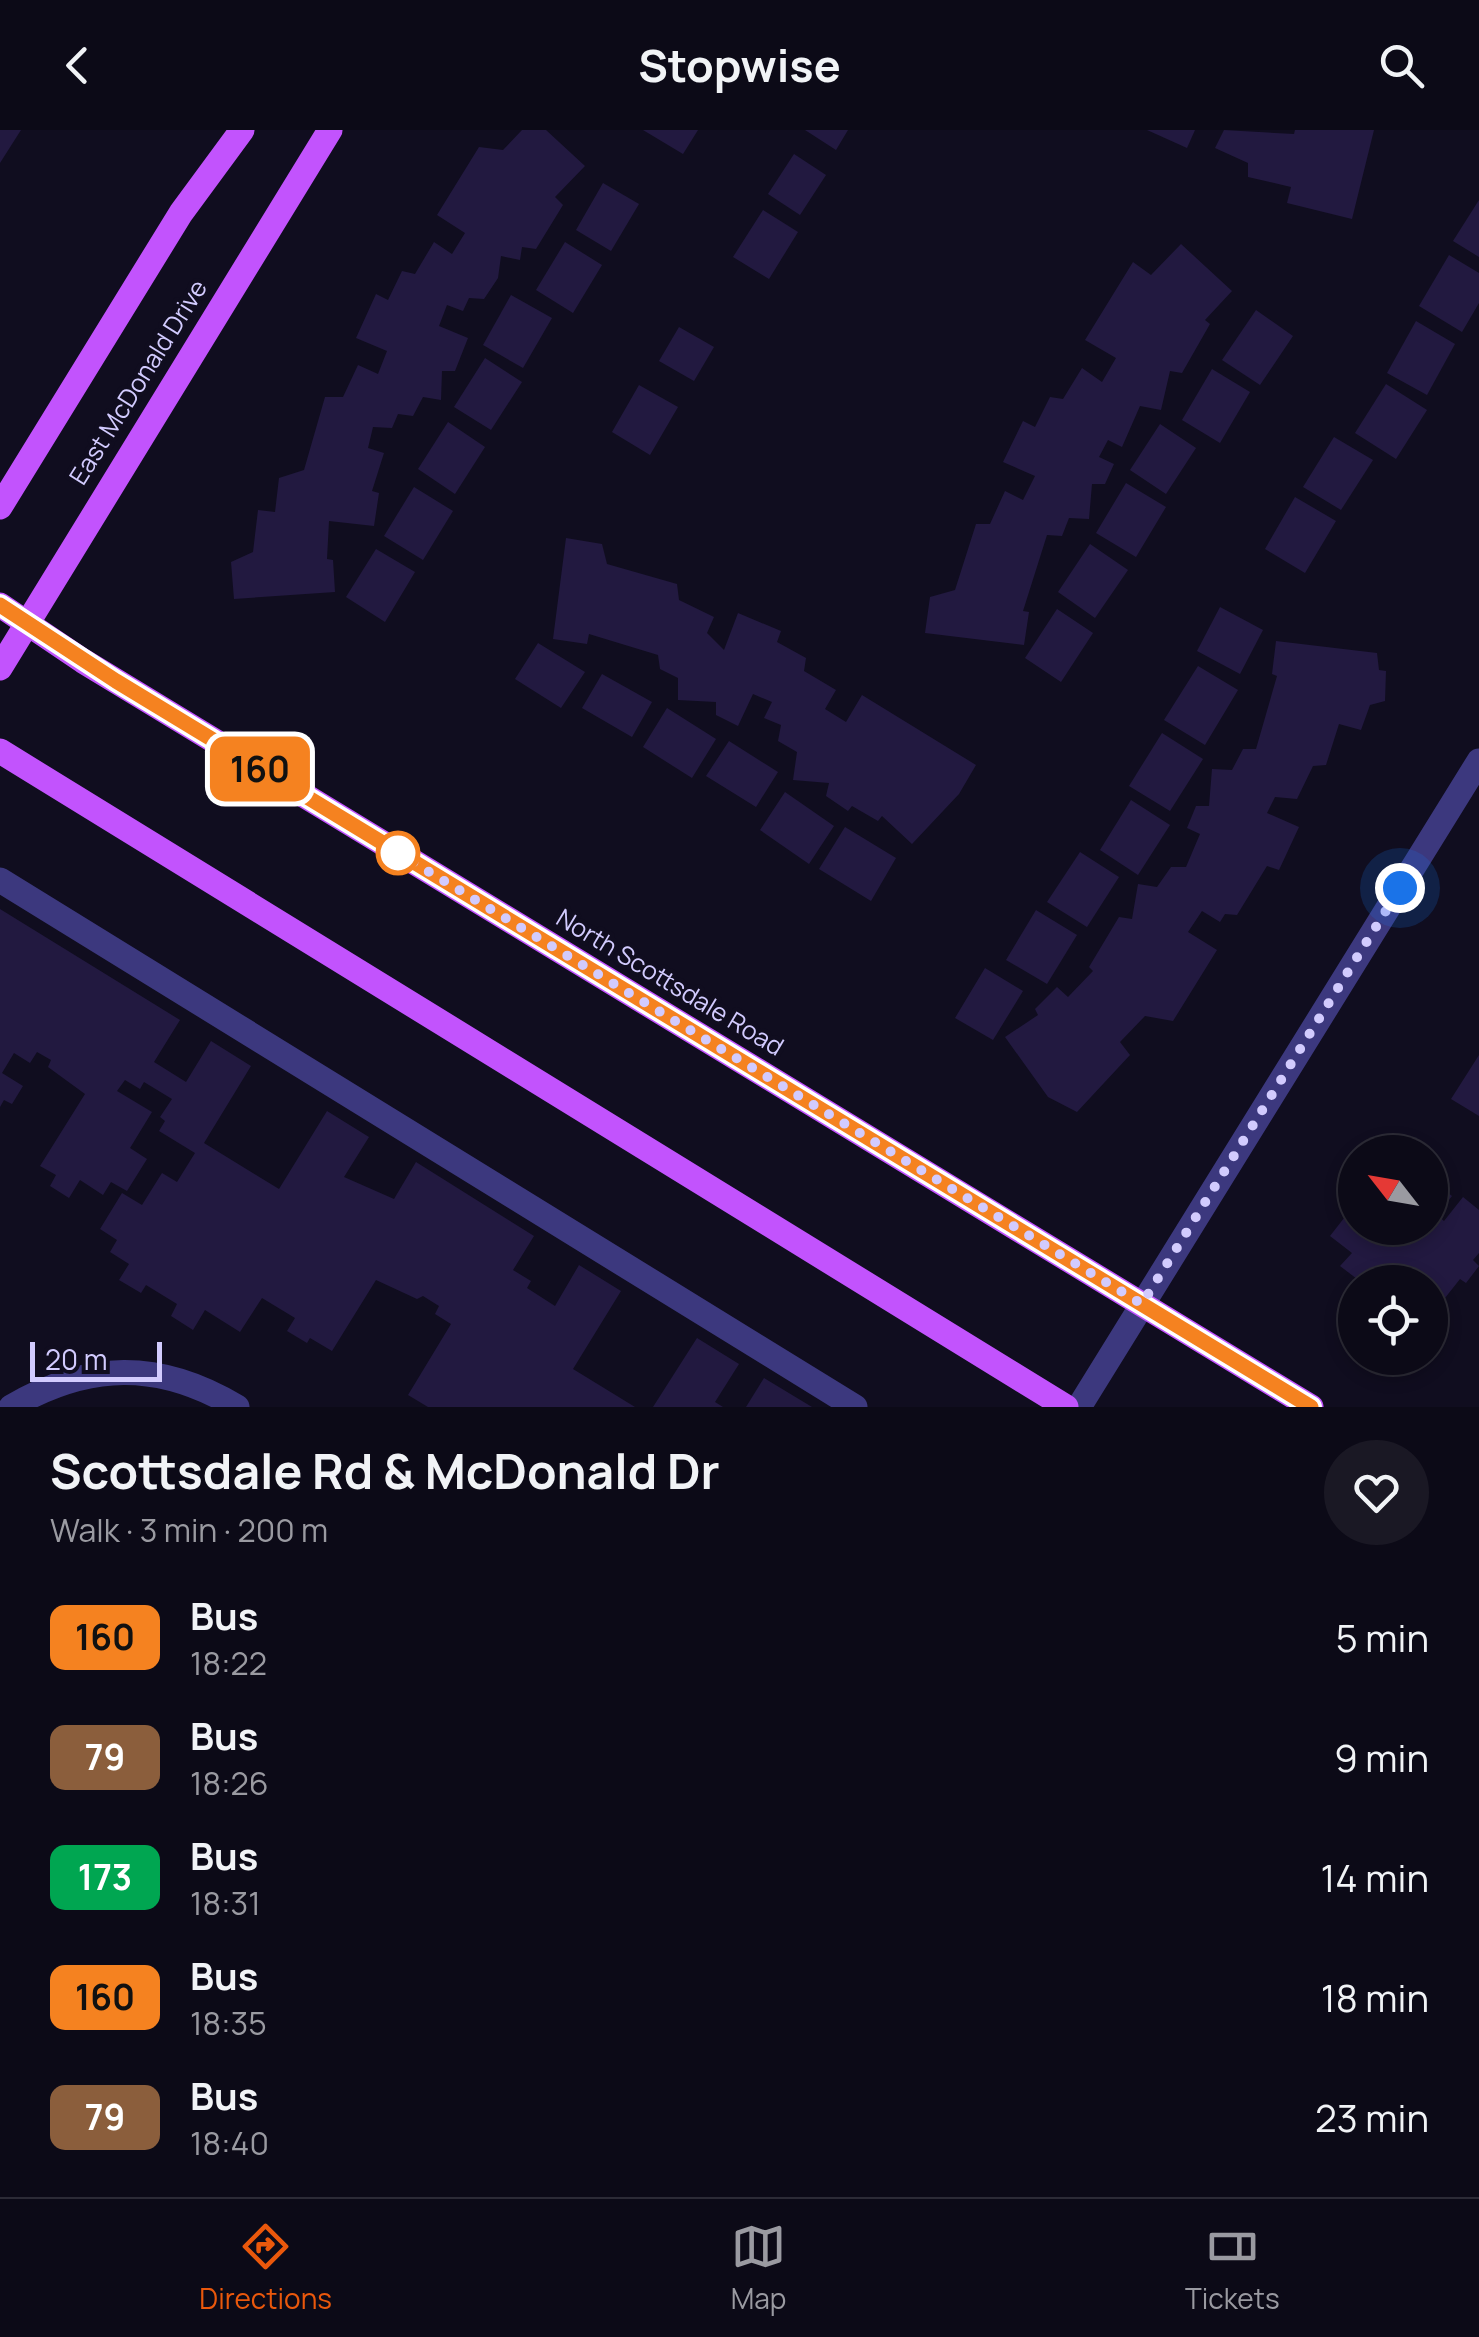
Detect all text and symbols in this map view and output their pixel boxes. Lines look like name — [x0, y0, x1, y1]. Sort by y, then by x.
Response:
text: Stopwise — [638, 34, 841, 96]
icon: back — [50, 38, 105, 93]
icon: search — [1374, 38, 1429, 93]
street label: East McDonald Drive — [60, 273, 215, 491]
line badge: 160 — [202, 736, 318, 802]
text: 160 — [230, 745, 290, 793]
unlabelled marker — [377, 832, 419, 874]
your location — [1375, 863, 1425, 913]
street label: North Scottsdale Road — [550, 900, 790, 1063]
north arrow — [1338, 1135, 1448, 1245]
map controls — [1338, 1135, 1448, 1375]
button: locate — [1338, 1265, 1448, 1375]
scale bar — [30, 1337, 162, 1382]
text: 20 m — [45, 1340, 107, 1378]
text: Scottsdale Rd & McDonald Dr — [50, 1438, 720, 1503]
button: heart — [1324, 1440, 1429, 1545]
text: Walk · 3 min · 200 m — [50, 1508, 328, 1552]
text: Bus — [190, 1589, 258, 1641]
text: 5 min — [1336, 1611, 1429, 1663]
text: 160 — [75, 1613, 135, 1661]
text: 18:22 — [190, 1641, 267, 1685]
text: Bus — [190, 1709, 258, 1761]
text: 9 min — [1334, 1731, 1429, 1783]
text: 79 — [85, 1733, 125, 1781]
text: 18:26 — [190, 1761, 269, 1805]
text: Bus — [190, 1829, 258, 1881]
text: 14 min — [1321, 1851, 1429, 1903]
text: 173 — [78, 1853, 132, 1901]
text: 18:31 — [190, 1881, 261, 1925]
text: Bus — [190, 1949, 258, 2001]
text: 18 min — [1321, 1971, 1429, 2023]
text: 160 — [75, 1973, 135, 2021]
text: 18:35 — [190, 2001, 267, 2045]
text: Bus — [190, 2069, 258, 2121]
text: 23 min — [1315, 2091, 1429, 2143]
text: 79 — [85, 2093, 125, 2141]
text: 18:40 — [190, 2121, 269, 2165]
tab: Directions — [199, 2219, 332, 2317]
tab: Map — [731, 2219, 786, 2317]
tab: Tickets — [1185, 2219, 1280, 2317]

